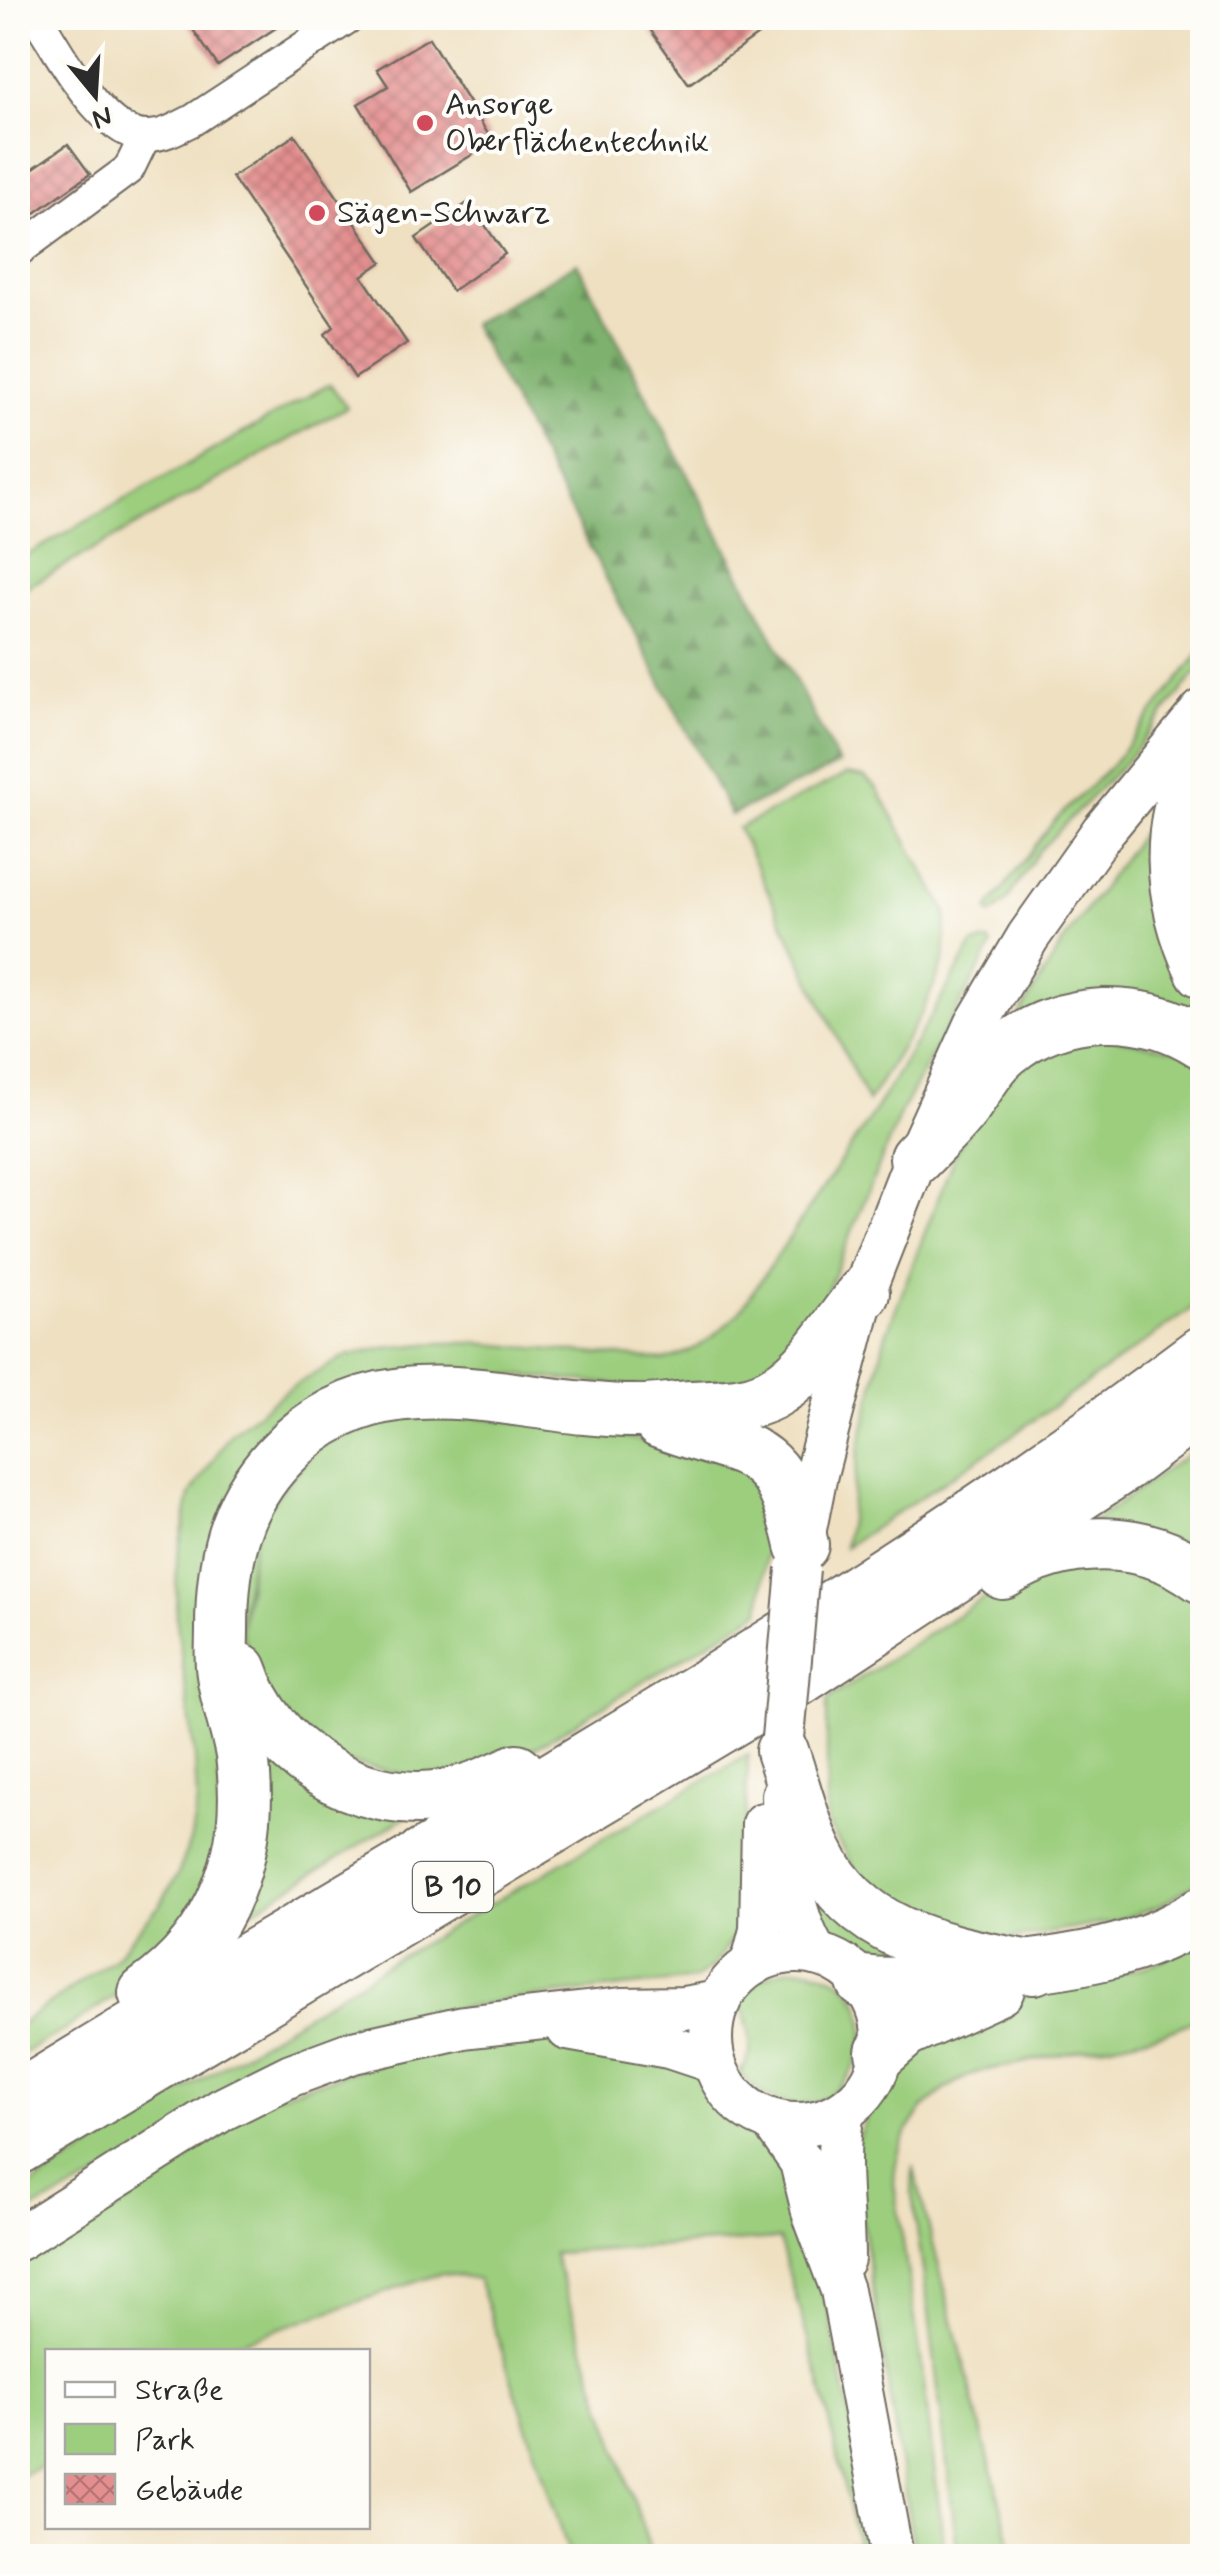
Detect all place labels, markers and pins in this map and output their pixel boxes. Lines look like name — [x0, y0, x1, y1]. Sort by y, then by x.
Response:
place label: Ansorge Oberflächentechnik — [445, 84, 709, 163]
marker: Ansorge Oberflächentechnik — [414, 112, 436, 134]
place label: Sägen-Schwarz — [337, 192, 550, 234]
marker: Sägen-Schwarz — [306, 202, 328, 224]

